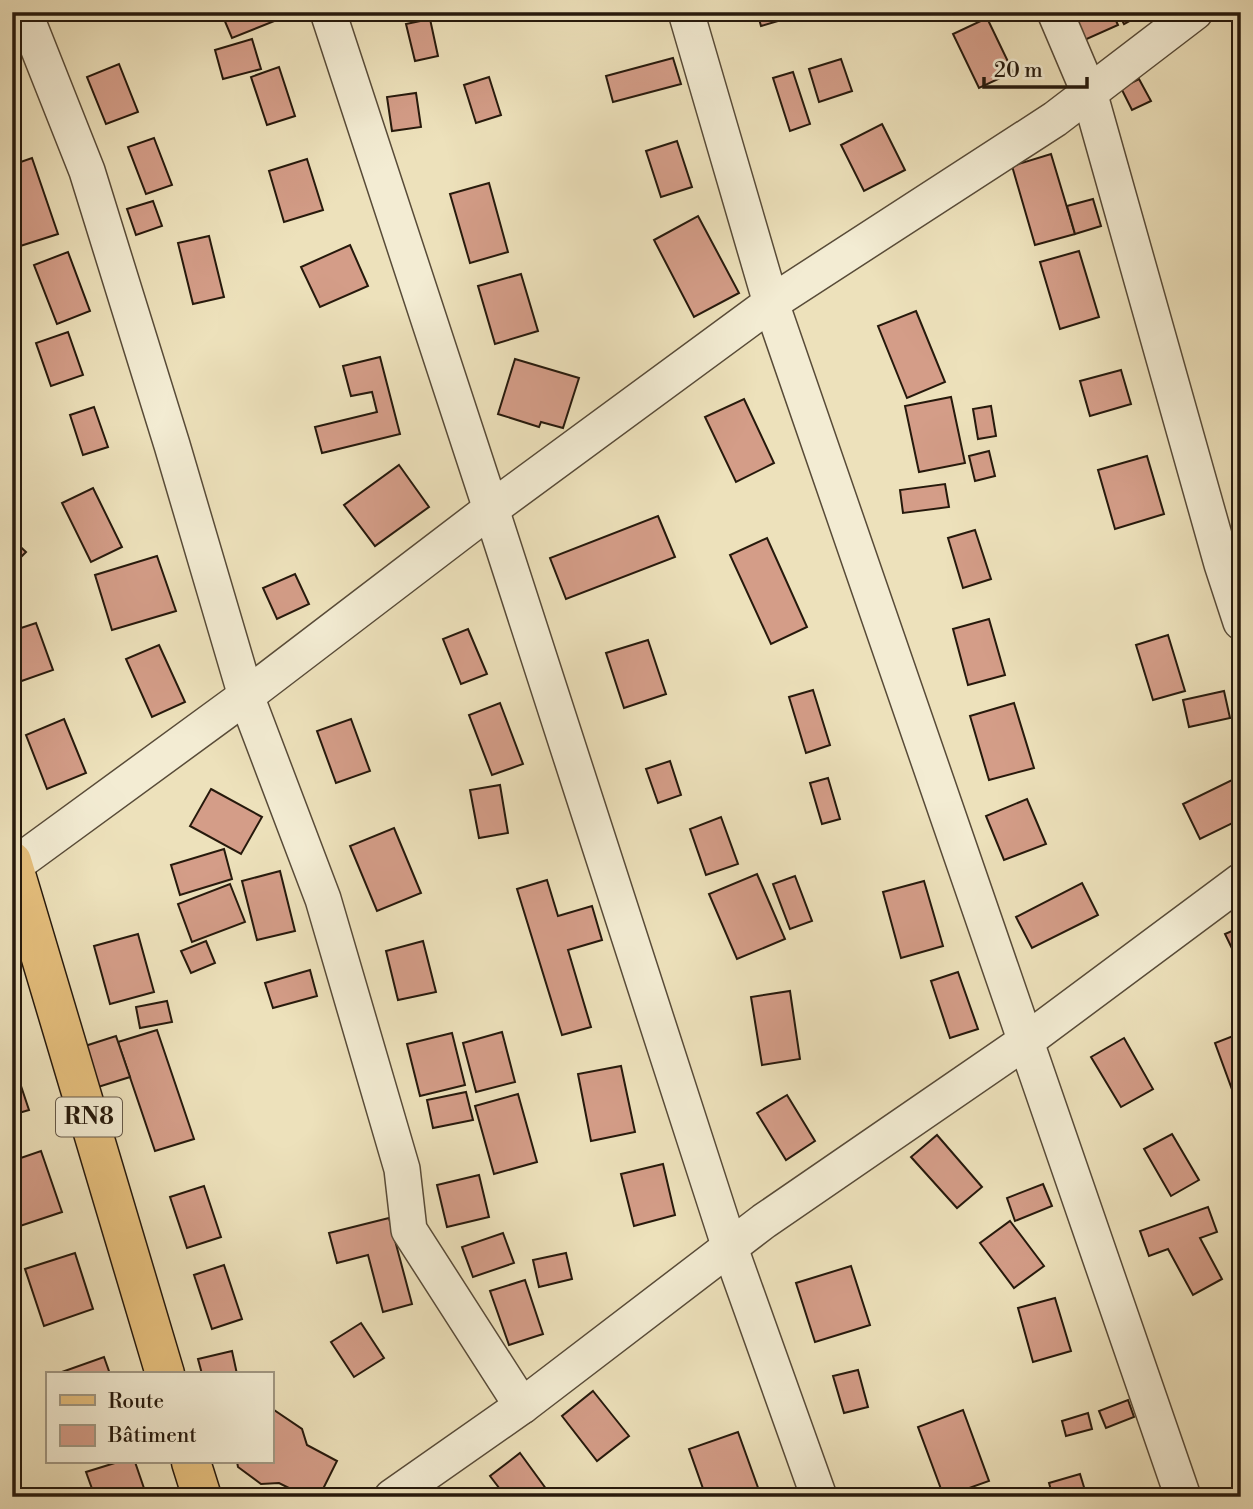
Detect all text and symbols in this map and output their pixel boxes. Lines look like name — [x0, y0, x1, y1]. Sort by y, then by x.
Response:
scale bar — [984, 46, 1087, 90]
text: 20 m — [994, 58, 1043, 84]
road number: RN8 — [56, 1098, 122, 1136]
legend — [46, 1372, 273, 1464]
text: Route — [108, 1389, 164, 1415]
text: Bâtiment — [107, 1423, 197, 1449]

